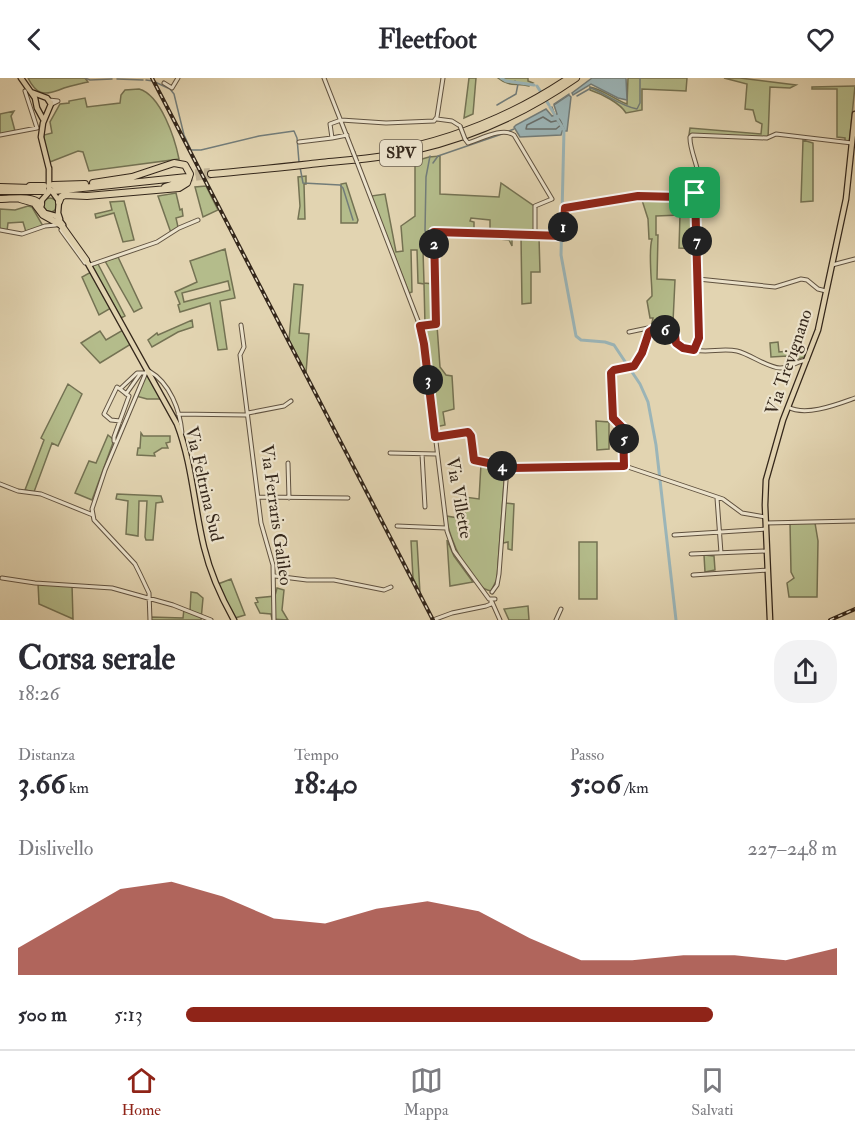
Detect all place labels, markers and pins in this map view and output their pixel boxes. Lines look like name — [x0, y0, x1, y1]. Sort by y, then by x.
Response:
pin — [669, 167, 720, 218]
pin: 1 — [548, 212, 578, 242]
pin: 7 — [682, 226, 712, 256]
pin: 2 — [419, 229, 449, 259]
pin: 6 — [650, 315, 680, 345]
pin: 3 — [413, 365, 443, 395]
pin: 5 — [609, 424, 639, 454]
pin: 4 — [487, 451, 517, 481]

